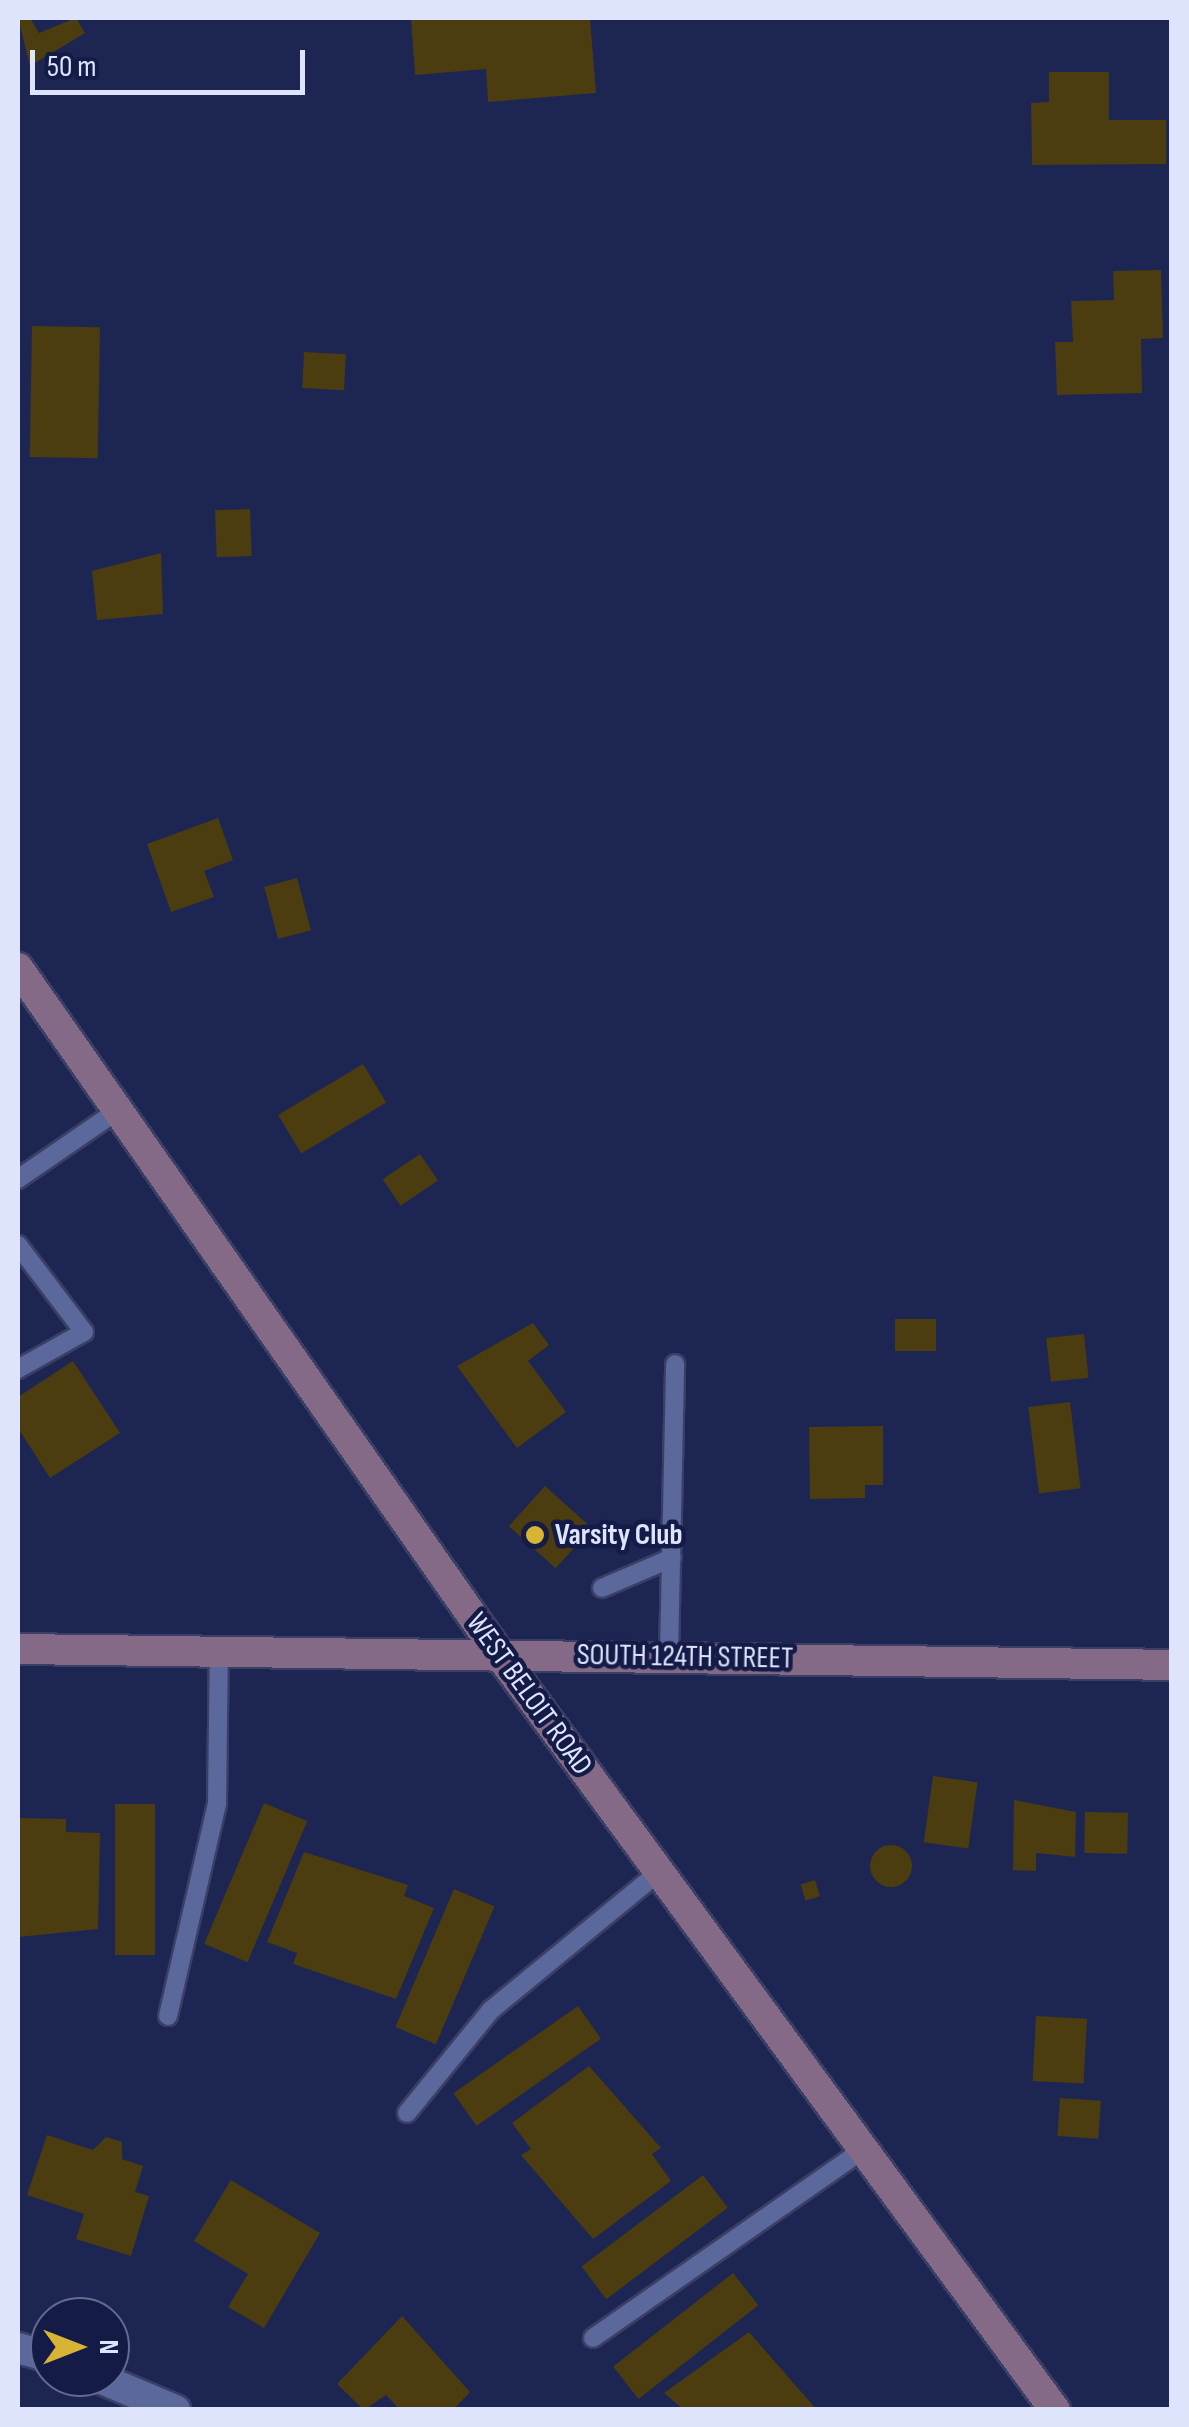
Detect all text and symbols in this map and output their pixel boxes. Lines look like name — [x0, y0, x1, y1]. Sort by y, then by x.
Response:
scale bar — [35, 30, 310, 92]
text: 50 m — [47, 49, 96, 85]
place label: Varsity Club — [555, 1517, 682, 1553]
marker: Varsity Club — [524, 1524, 546, 1546]
street label: WEST BELOIT ROAD — [458, 1606, 600, 1782]
street label: SOUTH 124TH STREET — [577, 1637, 793, 1677]
north arrow — [30, 2297, 130, 2397]
text: N — [92, 2340, 125, 2354]

